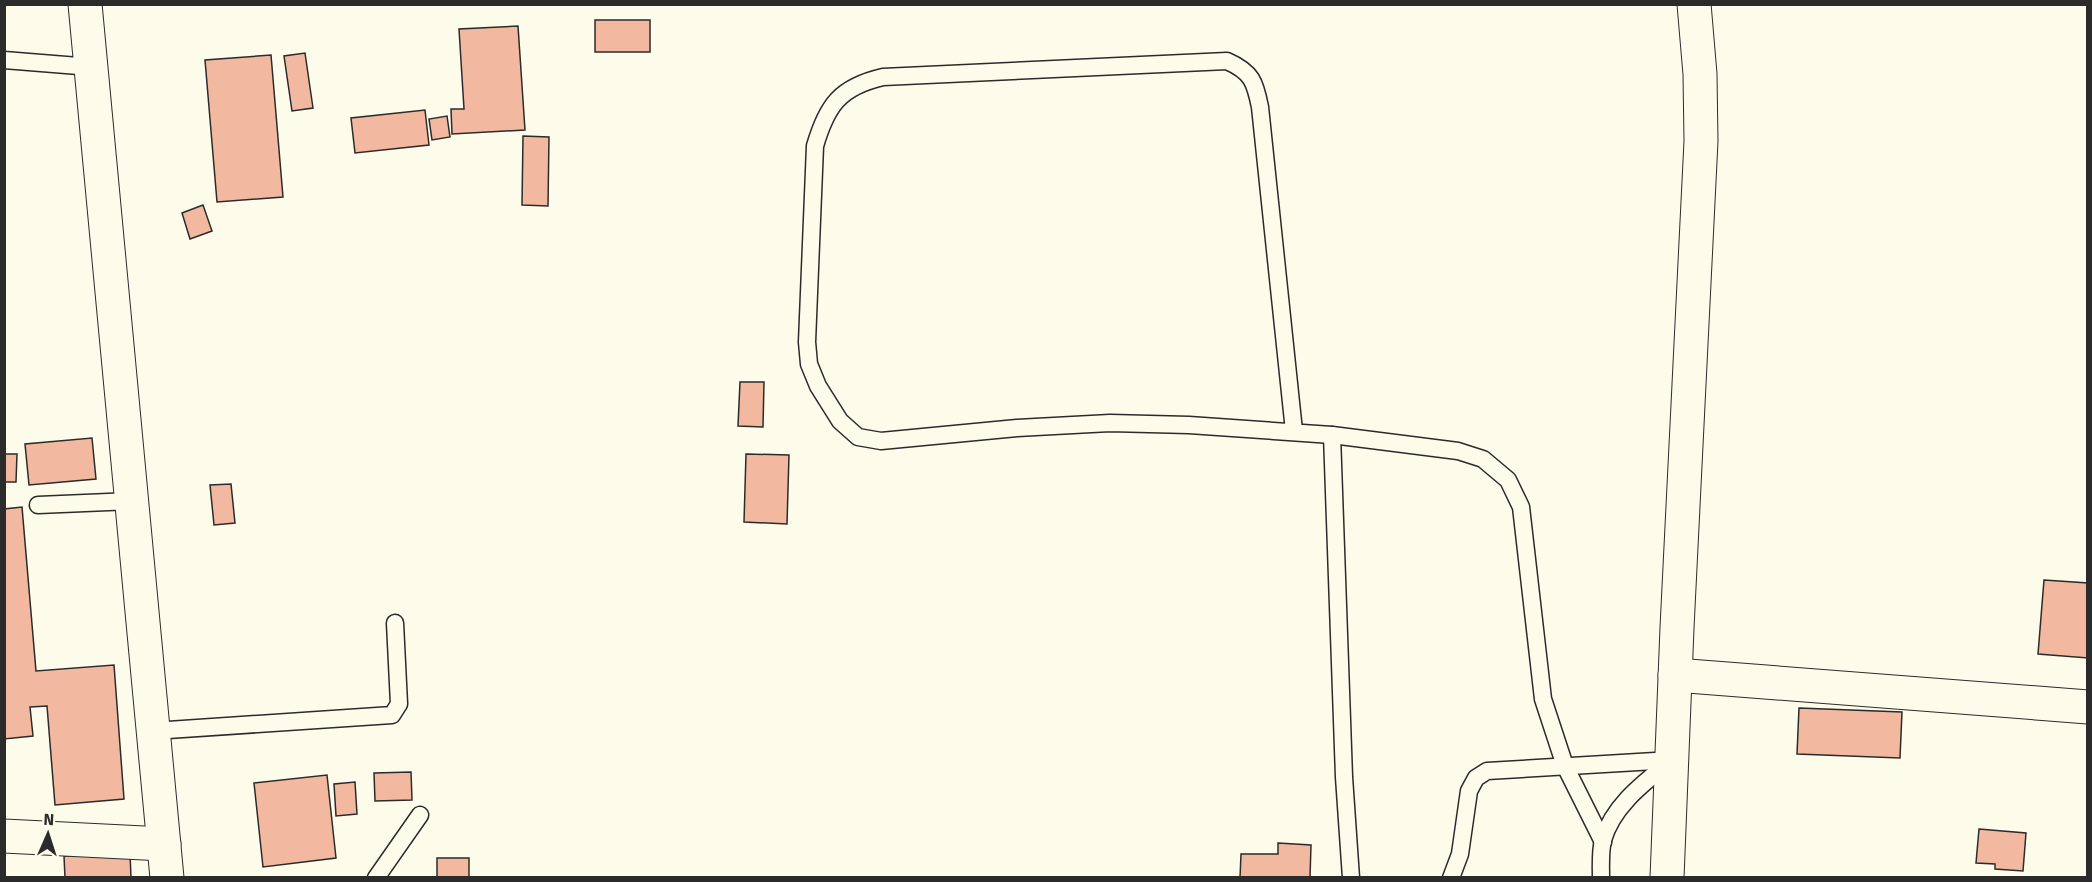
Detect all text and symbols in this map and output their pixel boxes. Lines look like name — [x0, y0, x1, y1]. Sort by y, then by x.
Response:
north arrow — [18, 804, 78, 864]
text: N — [43, 810, 55, 829]

